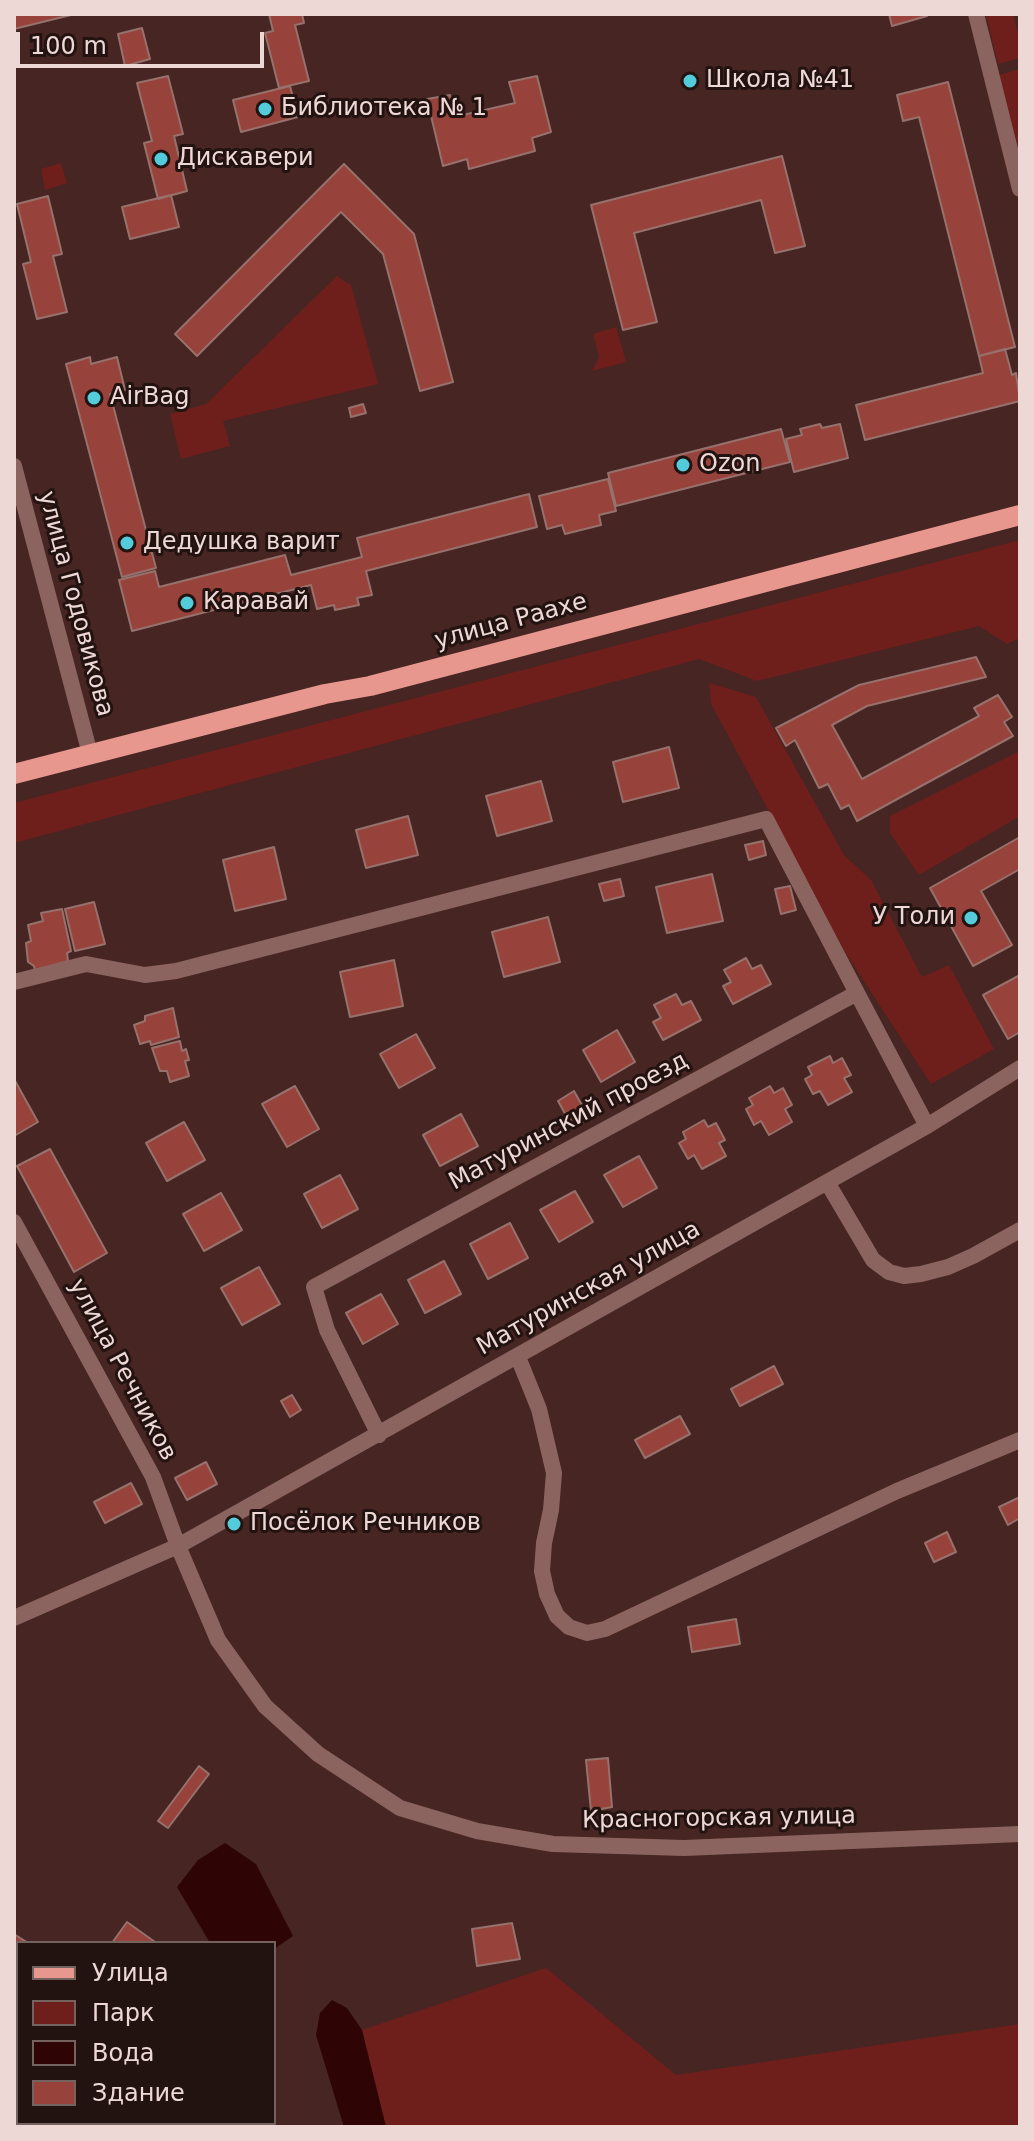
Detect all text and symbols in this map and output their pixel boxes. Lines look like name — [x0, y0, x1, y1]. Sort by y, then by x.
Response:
scale bar — [20, 16, 268, 66]
text: 100 m — [30, 32, 107, 60]
place label: Школа №41 — [706, 67, 854, 95]
marker: Школа №41 — [681, 72, 699, 90]
place label: Библиотека № 1 — [281, 95, 487, 123]
marker: Библиотека № 1 — [256, 100, 274, 118]
place label: Дискавери — [177, 145, 313, 173]
marker: Дискавери — [152, 150, 170, 168]
place label: AirBag — [110, 384, 189, 412]
marker: AirBag — [85, 389, 103, 407]
place label: Ozon — [699, 451, 760, 479]
marker: Ozon — [674, 456, 692, 474]
street label: улица Годовикова — [31, 488, 119, 720]
place label: Дедушка варит — [143, 529, 340, 557]
marker: Дедушка варит — [118, 534, 136, 552]
street label: улица Раахе — [432, 588, 590, 656]
place label: Каравай — [203, 589, 309, 617]
marker: Каравай — [178, 594, 196, 612]
place label: У Толи — [872, 904, 955, 932]
marker: У Толи — [962, 909, 980, 927]
street label: Матуринский проезд — [445, 1047, 693, 1197]
street label: Матуринская улица — [472, 1216, 706, 1362]
street label: улица Речников — [62, 1274, 182, 1466]
place label: Посёлок Речников — [250, 1510, 481, 1538]
marker: Посёлок Речников — [225, 1515, 243, 1533]
street label: Красногорская улица — [582, 1802, 856, 1836]
legend — [16, 1941, 276, 2125]
text: Улица — [92, 1959, 169, 1987]
text: Парк — [92, 1999, 154, 2027]
text: Вода — [92, 2039, 154, 2067]
text: Здание — [92, 2079, 185, 2107]

